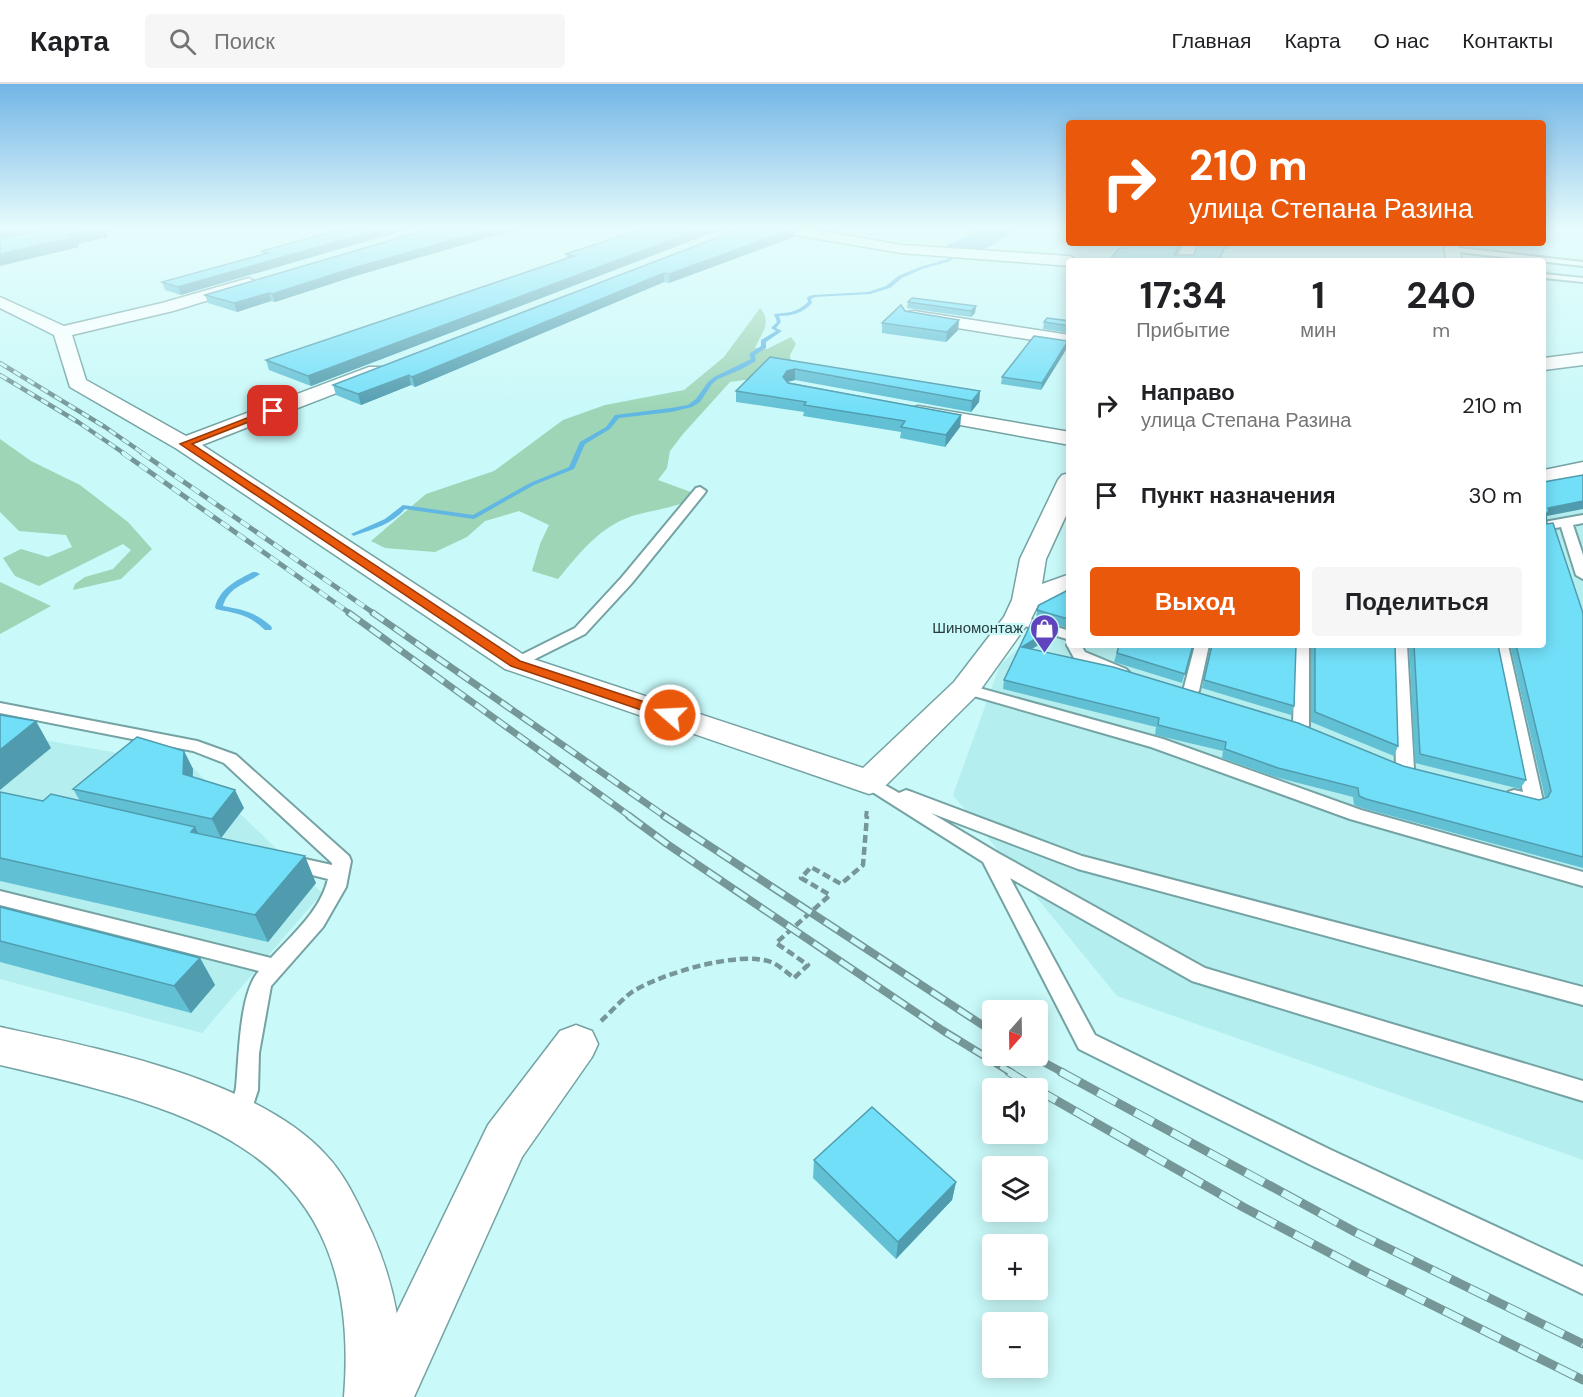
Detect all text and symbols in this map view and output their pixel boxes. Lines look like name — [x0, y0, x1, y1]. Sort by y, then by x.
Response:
search box — [145, 14, 565, 68]
text: Карта — [30, 23, 109, 60]
icon: search — [166, 25, 199, 58]
text: Поиск — [214, 27, 275, 56]
text: Главная — [1171, 27, 1251, 55]
text: Карта — [1284, 27, 1341, 55]
text: О нас — [1374, 27, 1429, 55]
text: Контакты — [1462, 27, 1553, 55]
text: 210 m — [1189, 138, 1307, 193]
icon: right — [1090, 144, 1168, 222]
text: улица Степана Разина — [1189, 191, 1473, 226]
text: 17:34 — [1140, 272, 1227, 319]
text: 1 — [1312, 272, 1325, 319]
text: 240 — [1407, 272, 1476, 319]
text: Прибытие — [1136, 317, 1230, 343]
text: мин — [1300, 317, 1336, 343]
text: m — [1432, 317, 1450, 343]
text: Направо — [1141, 378, 1235, 407]
pin — [247, 385, 298, 436]
icon: right — [1090, 389, 1123, 422]
text: 210 m — [1462, 391, 1522, 420]
icon: arrive — [256, 394, 289, 427]
text: улица Степана Разина — [1141, 407, 1351, 433]
icon: arrive — [1090, 479, 1123, 512]
text: Пункт назначения — [1141, 481, 1336, 510]
text: 30 m — [1468, 481, 1522, 510]
button: Выход — [1090, 567, 1300, 636]
button: Поделиться — [1312, 567, 1522, 636]
shop icon: Шиномонтаж — [1028, 612, 1060, 654]
place label: Шиномонтаж — [932, 618, 1023, 638]
position arrow — [638, 683, 702, 747]
north arrow — [982, 1000, 1048, 1066]
map controls — [982, 1000, 1048, 1378]
button: sound — [982, 1078, 1048, 1144]
button: layers — [982, 1156, 1048, 1222]
button: + — [982, 1234, 1048, 1300]
button: − — [982, 1312, 1048, 1378]

